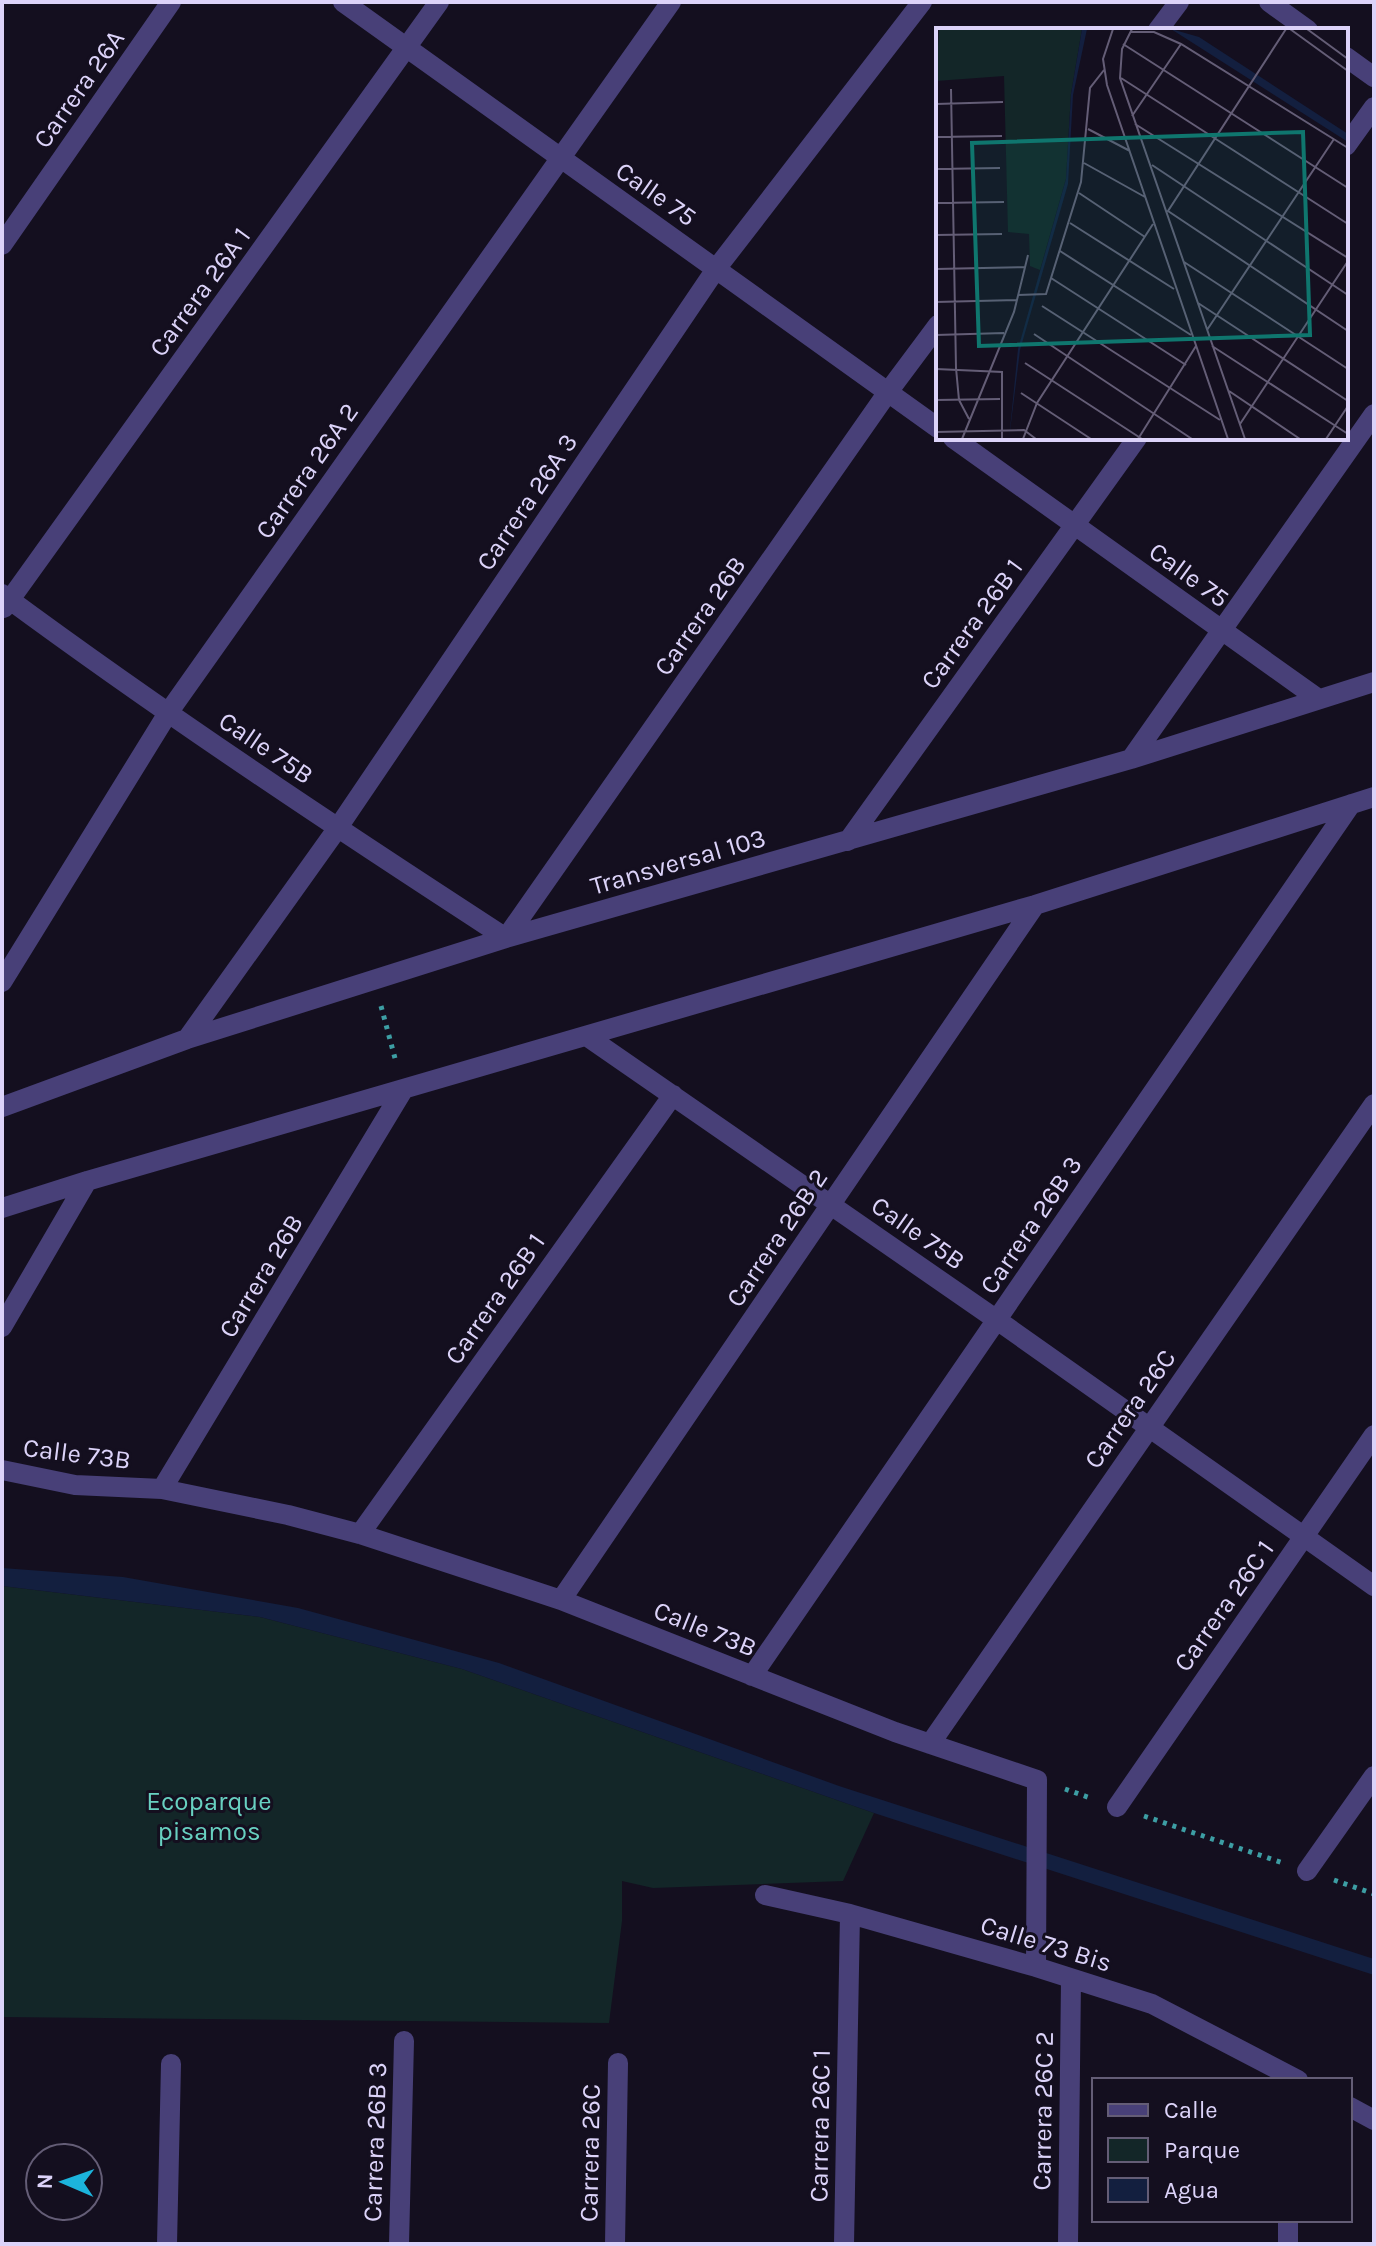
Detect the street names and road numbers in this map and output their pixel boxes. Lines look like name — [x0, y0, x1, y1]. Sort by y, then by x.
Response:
street label: Carrera 26A — [27, 24, 131, 154]
street label: Calle 75 — [610, 155, 702, 233]
street label: Carrera 26A 1 — [143, 221, 257, 363]
street label: Carrera 26A 2 — [249, 397, 365, 545]
street label: Carrera 26A 3 — [470, 428, 584, 576]
street label: Calle 75 — [1143, 536, 1235, 614]
street label: Carrera 26B — [648, 550, 752, 682]
street label: Carrera 26B 1 — [914, 553, 1030, 695]
street label: Calle 75B — [213, 705, 319, 791]
street label: Transversal 103 — [587, 822, 769, 902]
street label: Carrera 26B 3 — [973, 1150, 1089, 1300]
street label: Carrera 26B 2 — [720, 1163, 834, 1313]
street label: Calle 75B — [865, 1190, 971, 1276]
street label: Carrera 26B — [212, 1209, 310, 1343]
street label: Carrera 26B 1 — [438, 1227, 552, 1371]
street label: Carrera 26C — [1078, 1344, 1182, 1474]
street label: Calle 73B — [21, 1432, 133, 1476]
street label: Carrera 26C 1 — [1167, 1534, 1281, 1678]
street label: Calle 73B — [649, 1594, 761, 1664]
street label: Calle 73 Bis — [977, 1909, 1115, 1979]
street label: Carrera 26C 2 — [1026, 2031, 1060, 2191]
street label: Carrera 26C 1 — [803, 2049, 837, 2203]
street label: Carrera 26B 3 — [357, 2062, 393, 2222]
street label: Carrera 26C — [573, 2084, 607, 2222]

